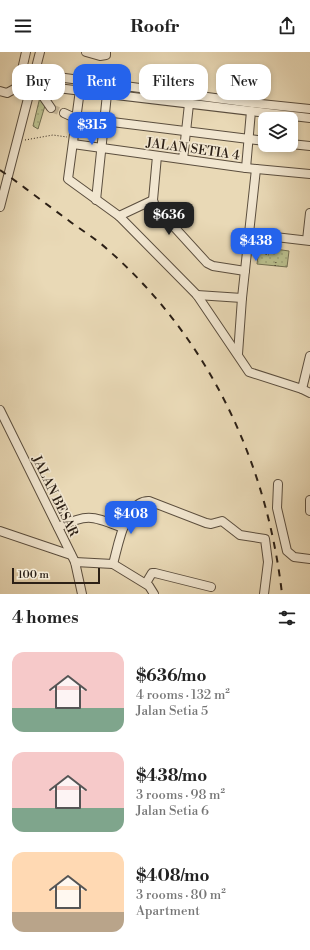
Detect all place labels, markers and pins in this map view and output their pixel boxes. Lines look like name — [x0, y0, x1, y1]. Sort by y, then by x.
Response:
pin: $315 — [68, 112, 116, 146]
pin: $636 — [145, 202, 193, 236]
pin: $438 — [232, 228, 280, 262]
pin: $408 — [107, 501, 155, 535]

